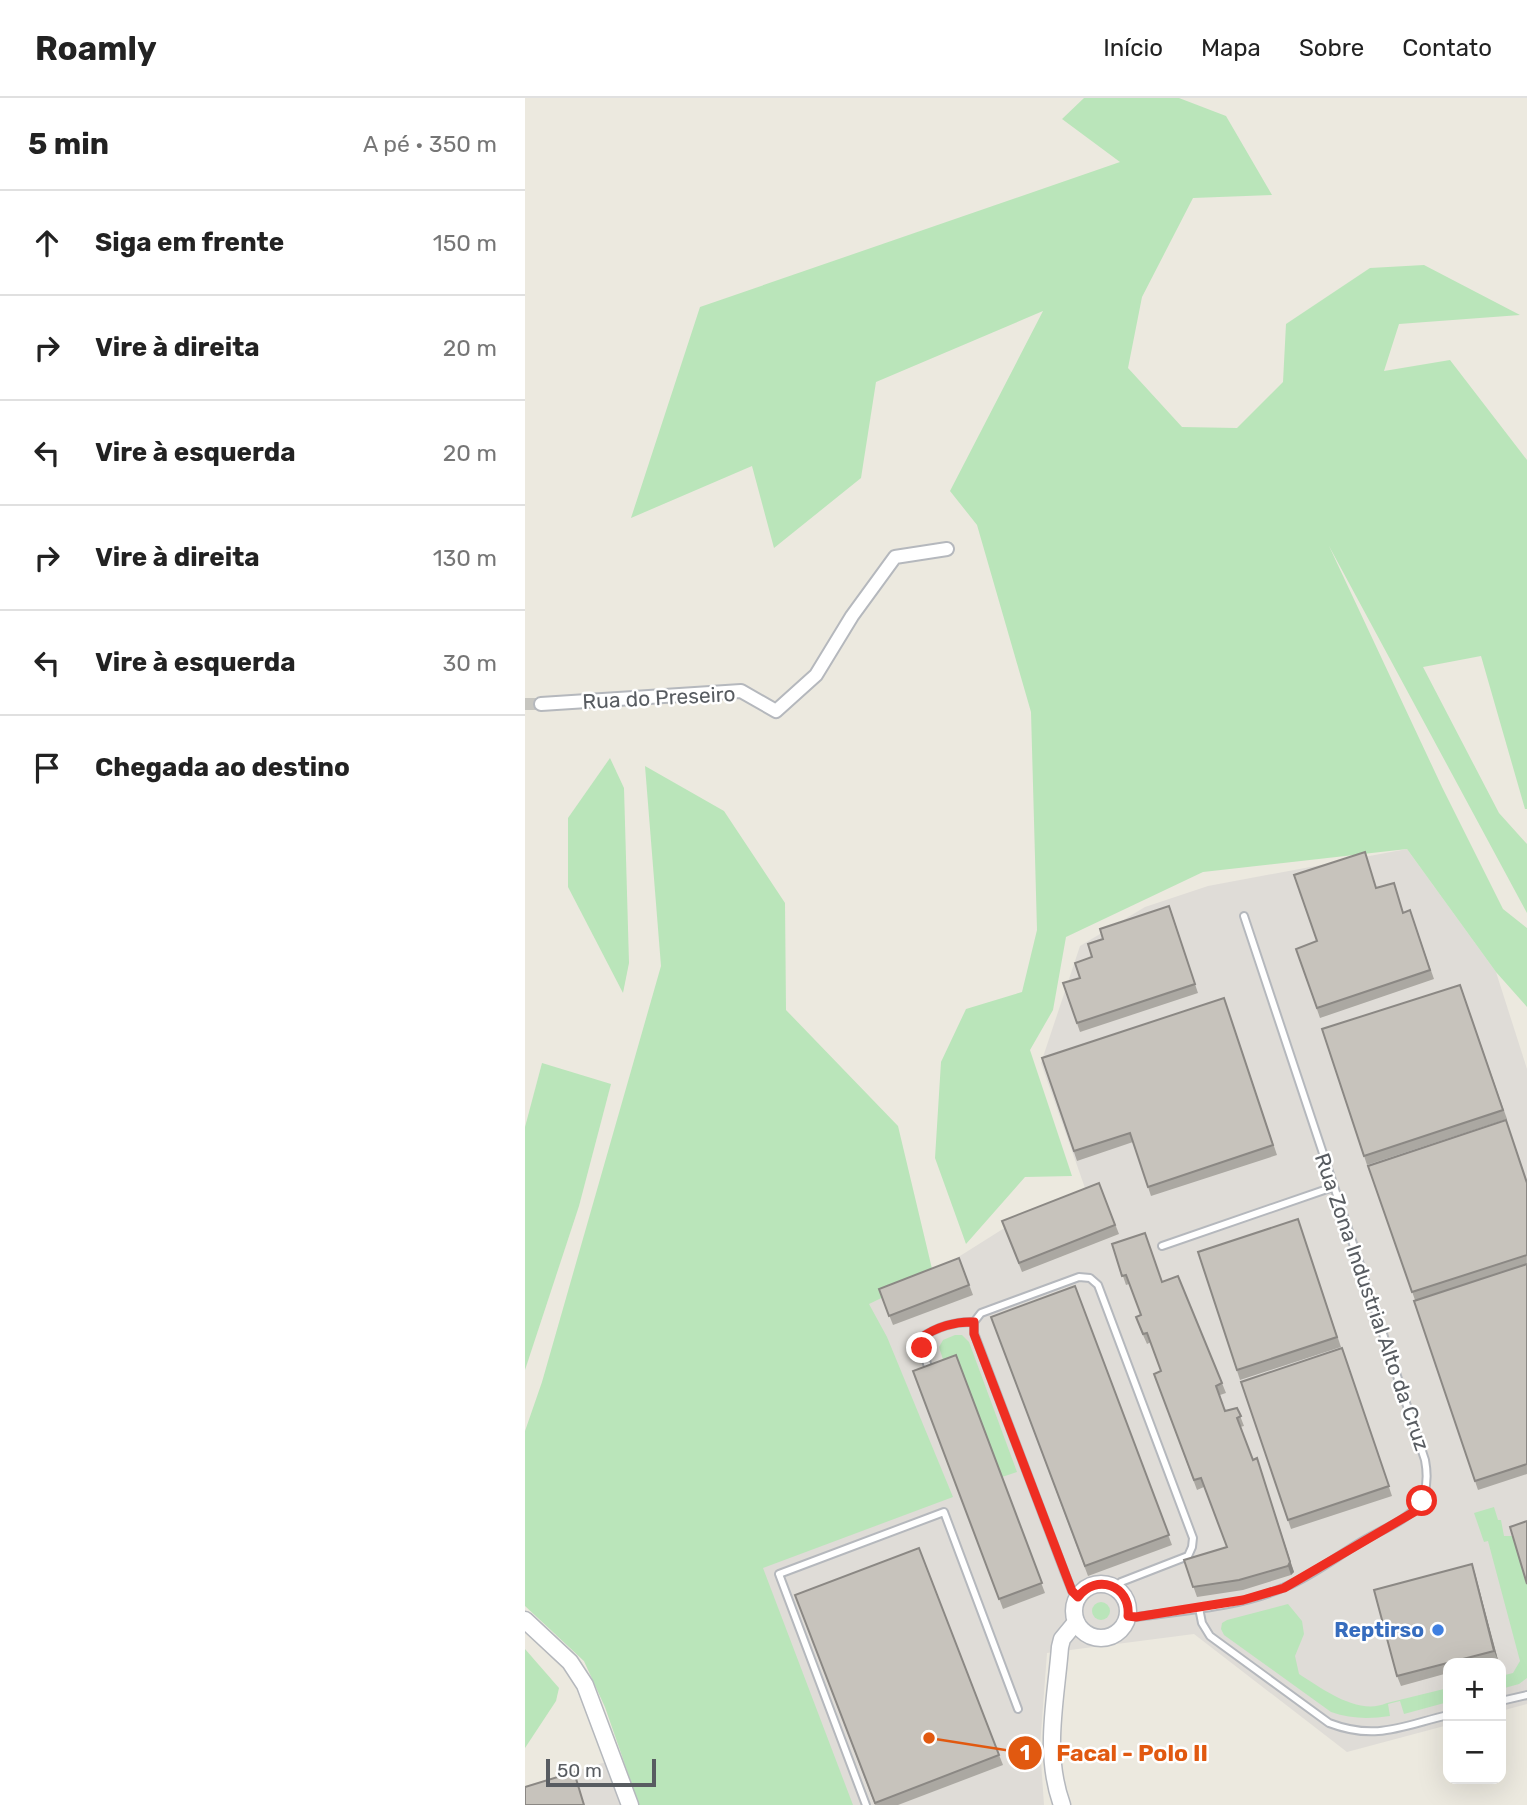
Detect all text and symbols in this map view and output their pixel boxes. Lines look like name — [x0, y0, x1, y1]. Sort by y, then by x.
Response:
text: Roamly — [35, 29, 157, 68]
text: Início — [1103, 34, 1163, 62]
text: Mapa — [1201, 34, 1261, 62]
text: Sobre — [1299, 34, 1364, 62]
text: Contato — [1402, 34, 1492, 62]
text: 5 min — [28, 126, 109, 162]
text: A pé · 350 m — [363, 130, 497, 158]
icon: ahead — [28, 224, 66, 262]
text: Siga em frente — [95, 227, 284, 258]
text: 150 m — [433, 229, 497, 257]
icon: right — [28, 329, 66, 367]
text: Vire à direita — [95, 332, 260, 363]
text: 20 m — [443, 334, 497, 362]
icon: left — [28, 434, 66, 472]
text: Vire à esquerda — [95, 437, 296, 468]
text: 20 m — [443, 439, 497, 467]
icon: right — [28, 539, 66, 577]
text: Vire à direita — [95, 542, 260, 573]
text: 130 m — [433, 544, 497, 572]
icon: left — [28, 644, 66, 682]
text: Vire à esquerda — [95, 647, 296, 678]
text: 30 m — [442, 649, 497, 677]
street label: Rua do Preseiro — [582, 681, 736, 714]
icon: arrive — [28, 749, 66, 787]
text: Chegada ao destino — [95, 752, 350, 783]
street label: Rua Zona Industrial Alto da Cruz — [1310, 1150, 1435, 1454]
route end — [906, 1332, 937, 1363]
route start — [1406, 1485, 1437, 1516]
place label: Reptirso — [1334, 1617, 1424, 1642]
marker: Reptirso — [1430, 1622, 1446, 1638]
map controls — [1443, 1658, 1506, 1784]
button: + — [1443, 1658, 1506, 1721]
button: − — [1443, 1721, 1506, 1784]
callout: Facal - Polo II — [1007, 1731, 1222, 1775]
text: Facal - Polo II — [1056, 1739, 1208, 1767]
text: 1 — [1020, 1740, 1030, 1765]
scale bar — [546, 1756, 656, 1788]
text: 50 m — [557, 1759, 602, 1782]

